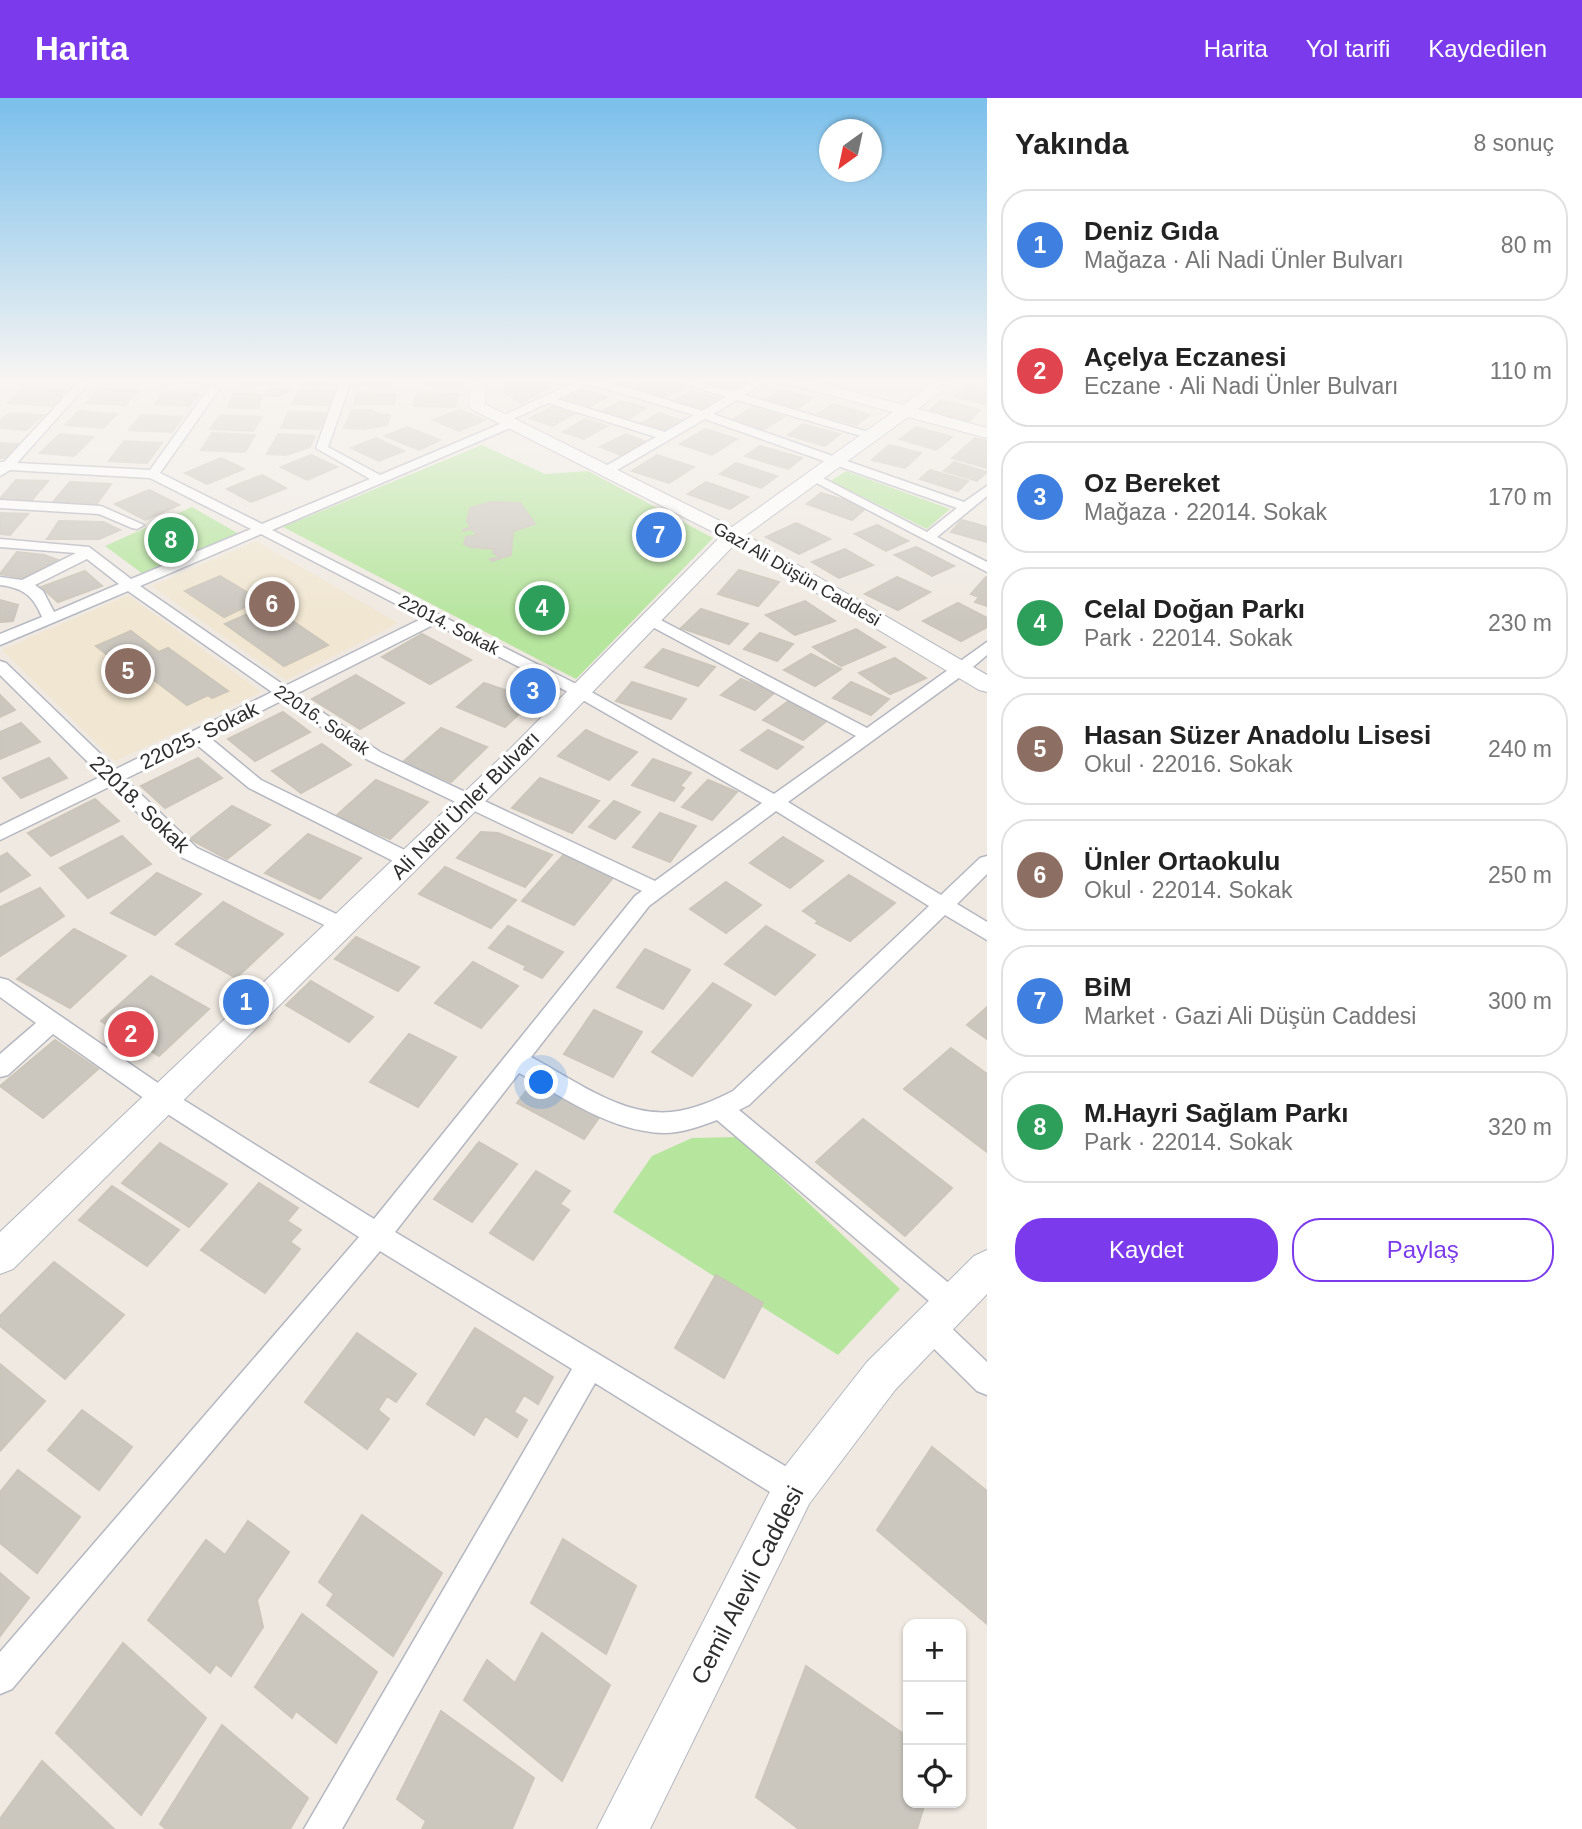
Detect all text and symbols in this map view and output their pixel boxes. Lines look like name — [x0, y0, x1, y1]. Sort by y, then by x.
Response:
text: Harita — [35, 30, 129, 67]
text: Harita — [1204, 35, 1268, 62]
text: Yol tarifi — [1306, 35, 1390, 62]
text: Kaydedilen — [1428, 35, 1547, 62]
north arrow — [819, 119, 882, 182]
text: Yakında — [1015, 127, 1128, 160]
text: 8 sonuç — [1473, 130, 1554, 156]
text: Deniz Gıda — [1084, 216, 1218, 246]
text: 1 — [1034, 232, 1046, 258]
text: 80 m — [1501, 232, 1552, 258]
text: Mağaza · Ali Nadi Ünler Bulvarı — [1084, 247, 1404, 273]
text: Açelya Eczanesi — [1084, 342, 1286, 372]
text: 2 — [1034, 358, 1046, 384]
text: 110 m — [1490, 358, 1552, 384]
text: Eczane · Ali Nadi Ünler Bulvarı — [1084, 373, 1398, 399]
text: Oz Bereket — [1084, 468, 1220, 498]
text: 3 — [1034, 484, 1046, 510]
text: 170 m — [1488, 484, 1552, 510]
text: Mağaza · 22014. Sokak — [1084, 499, 1327, 525]
pin: 7 — [636, 509, 682, 561]
pin: 8 — [148, 514, 194, 566]
street label: Gazi Ali Düşün Caddesi — [710, 518, 884, 630]
pin: 6 — [249, 578, 295, 630]
pin: 4 — [519, 582, 565, 634]
street label: 22014. Sokak — [395, 591, 503, 659]
text: Celal Doğan Parkı — [1084, 594, 1305, 624]
text: 4 — [1034, 610, 1046, 636]
text: 230 m — [1488, 610, 1552, 636]
text: Park · 22014. Sokak — [1084, 625, 1292, 651]
pin: 5 — [105, 645, 151, 697]
pin: 3 — [510, 665, 556, 717]
street label: 22016. Sokak — [271, 681, 374, 760]
street label: 22025. Sokak — [136, 696, 262, 773]
text: Hasan Süzer Anadolu Lisesi — [1084, 720, 1431, 750]
street label: Ali Nadi Ünler Bulvarı — [386, 726, 544, 884]
text: 5 — [1034, 736, 1046, 762]
text: 240 m — [1488, 736, 1552, 762]
street label: 22018. Sokak — [86, 751, 195, 857]
text: Okul · 22016. Sokak — [1084, 751, 1292, 777]
text: Ünler Ortaokulu — [1084, 846, 1280, 876]
text: 6 — [1034, 862, 1046, 888]
text: 250 m — [1488, 862, 1552, 888]
text: Okul · 22014. Sokak — [1084, 877, 1292, 903]
text: BiM — [1084, 972, 1132, 1002]
pin: 1 — [223, 976, 269, 1028]
text: 7 — [1034, 988, 1046, 1014]
text: 300 m — [1488, 988, 1552, 1014]
text: Market · Gazi Ali Düşün Caddesi — [1084, 1003, 1416, 1029]
pin: 2 — [108, 1008, 154, 1060]
your location — [524, 1065, 558, 1099]
text: M.Hayri Sağlam Parkı — [1084, 1098, 1348, 1128]
text: 8 — [1034, 1114, 1046, 1140]
text: 320 m — [1488, 1114, 1552, 1140]
text: Park · 22014. Sokak — [1084, 1129, 1292, 1155]
button: Kaydet — [1015, 1218, 1278, 1282]
button: Paylaş — [1292, 1218, 1554, 1282]
street label: Cemil Alevli Caddesi — [685, 1481, 809, 1689]
map controls — [903, 1619, 966, 1808]
button: + — [903, 1619, 966, 1682]
button: − — [903, 1682, 966, 1745]
button: locate — [903, 1745, 966, 1808]

